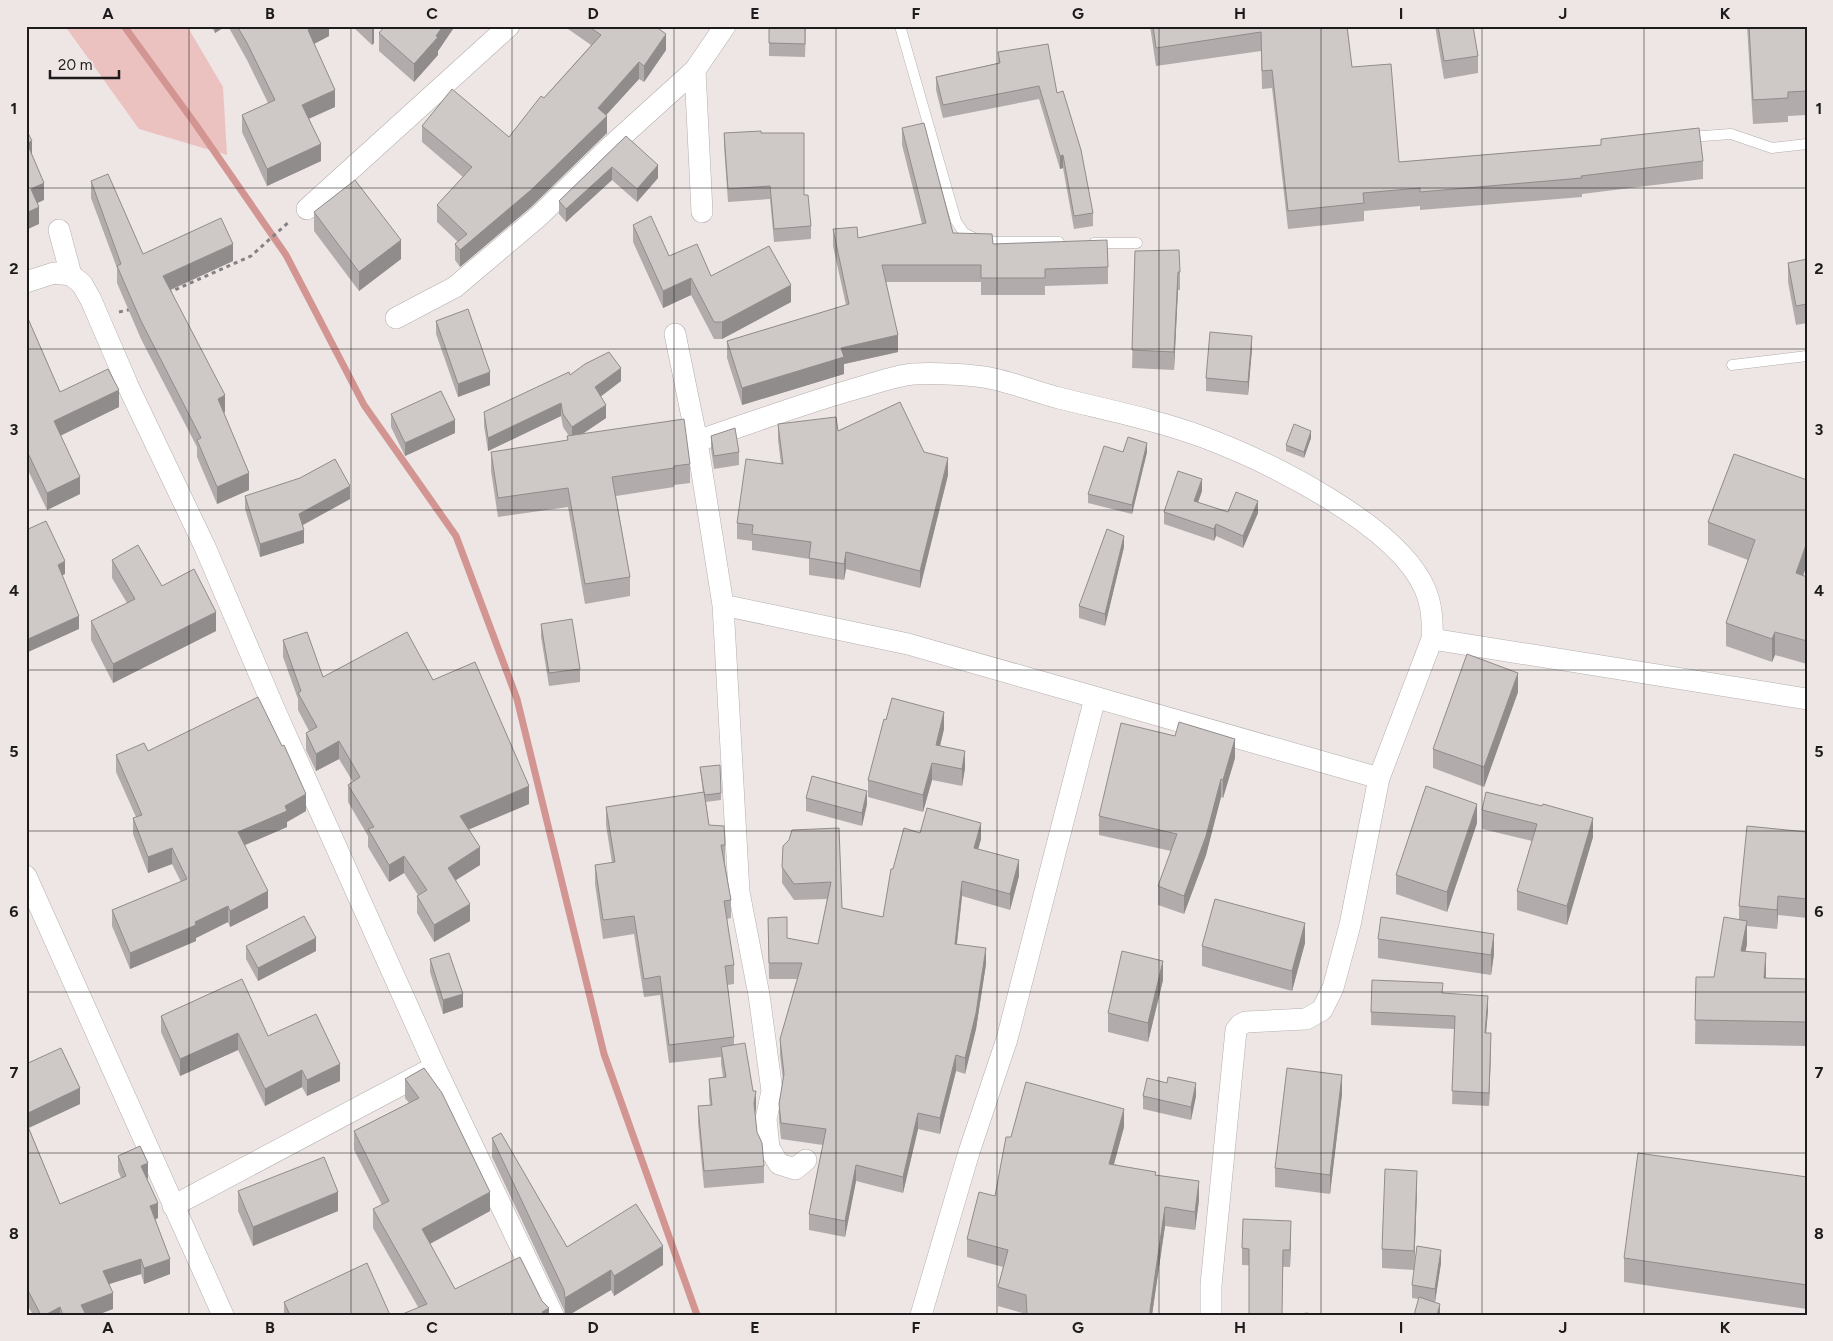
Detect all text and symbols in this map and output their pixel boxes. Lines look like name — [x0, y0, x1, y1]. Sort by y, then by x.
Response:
text: A — [102, 4, 114, 23]
text: B — [265, 4, 275, 23]
text: C — [426, 4, 438, 23]
text: D — [587, 4, 599, 23]
text: E — [750, 4, 760, 23]
text: F — [912, 4, 921, 23]
text: G — [1072, 4, 1084, 23]
text: H — [1234, 4, 1246, 23]
text: I — [1399, 4, 1403, 23]
text: J — [1559, 4, 1567, 23]
text: K — [1720, 4, 1731, 23]
scale bar — [50, 48, 119, 80]
text: 20 m — [58, 56, 92, 74]
text: 1 — [11, 99, 17, 118]
text: 1 — [1816, 99, 1822, 118]
text: 2 — [9, 259, 19, 278]
text: 2 — [1814, 259, 1824, 278]
text: 3 — [10, 420, 19, 439]
text: 3 — [1815, 420, 1824, 439]
text: 4 — [9, 581, 19, 600]
text: 4 — [1814, 581, 1824, 600]
text: 5 — [9, 742, 19, 761]
text: 5 — [1814, 742, 1824, 761]
text: 6 — [9, 902, 19, 921]
text: 6 — [1814, 902, 1824, 921]
text: 7 — [10, 1063, 19, 1082]
text: 7 — [1815, 1063, 1824, 1082]
text: 8 — [9, 1224, 19, 1243]
text: 8 — [1814, 1224, 1824, 1243]
text: A — [102, 1318, 114, 1337]
text: B — [265, 1318, 275, 1337]
text: C — [426, 1318, 438, 1337]
text: D — [587, 1318, 599, 1337]
text: E — [750, 1318, 760, 1337]
text: F — [912, 1318, 921, 1337]
text: G — [1072, 1318, 1084, 1337]
text: H — [1234, 1318, 1246, 1337]
text: I — [1399, 1318, 1403, 1337]
text: J — [1559, 1318, 1567, 1337]
text: K — [1720, 1318, 1731, 1337]

